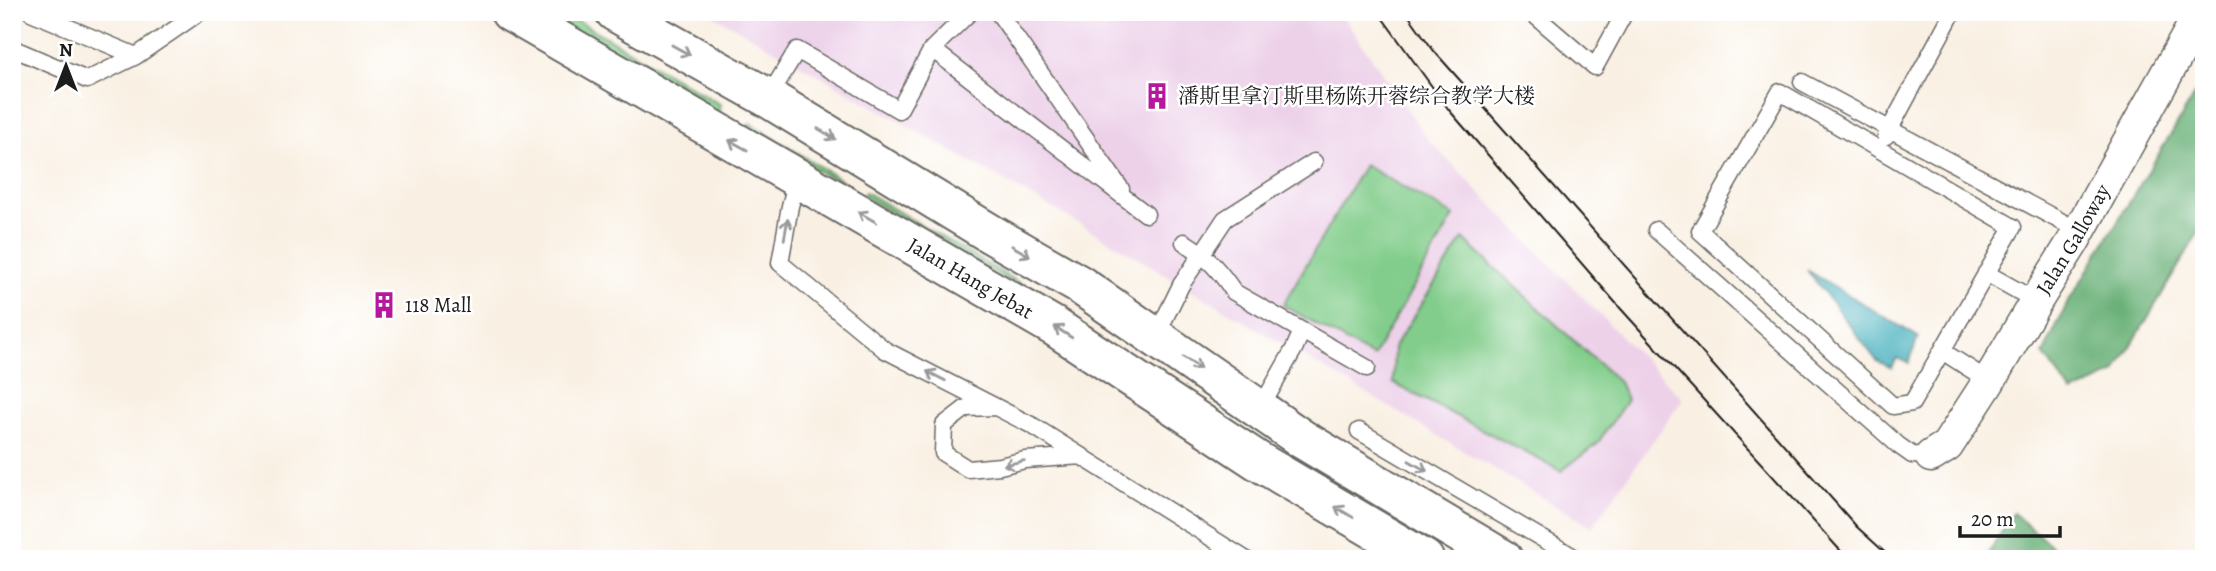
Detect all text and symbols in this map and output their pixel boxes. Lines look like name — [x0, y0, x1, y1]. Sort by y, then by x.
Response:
north arrow — [32, 32, 102, 102]
text: N — [59, 37, 73, 63]
one-way arrow — [671, 43, 691, 57]
building icon: 潘斯里拿汀斯里杨陈开蓉综合教学大楼 — [1142, 81, 1172, 111]
place label: 潘斯里拿汀斯里杨陈开蓉综合教学大楼 — [1178, 82, 1535, 110]
one-way arrow — [816, 127, 836, 141]
one-way arrow — [728, 138, 748, 152]
street label: Jalan Galloway — [2029, 178, 2117, 300]
one-way arrow — [857, 210, 877, 224]
one-way arrow — [780, 218, 793, 241]
street label: Jalan Hang Jebat — [903, 231, 1039, 326]
one-way arrow — [1011, 244, 1031, 258]
building icon: 118 Mall — [369, 290, 399, 320]
place label: 118 Mall — [405, 291, 471, 319]
one-way arrow — [1054, 325, 1073, 340]
one-way arrow — [1182, 356, 1201, 370]
one-way arrow — [926, 369, 947, 382]
one-way arrow — [1003, 456, 1026, 470]
one-way arrow — [1408, 459, 1428, 473]
scale bar — [1960, 494, 2060, 538]
one-way arrow — [1334, 504, 1354, 518]
text: 20 m — [1971, 505, 2014, 533]

